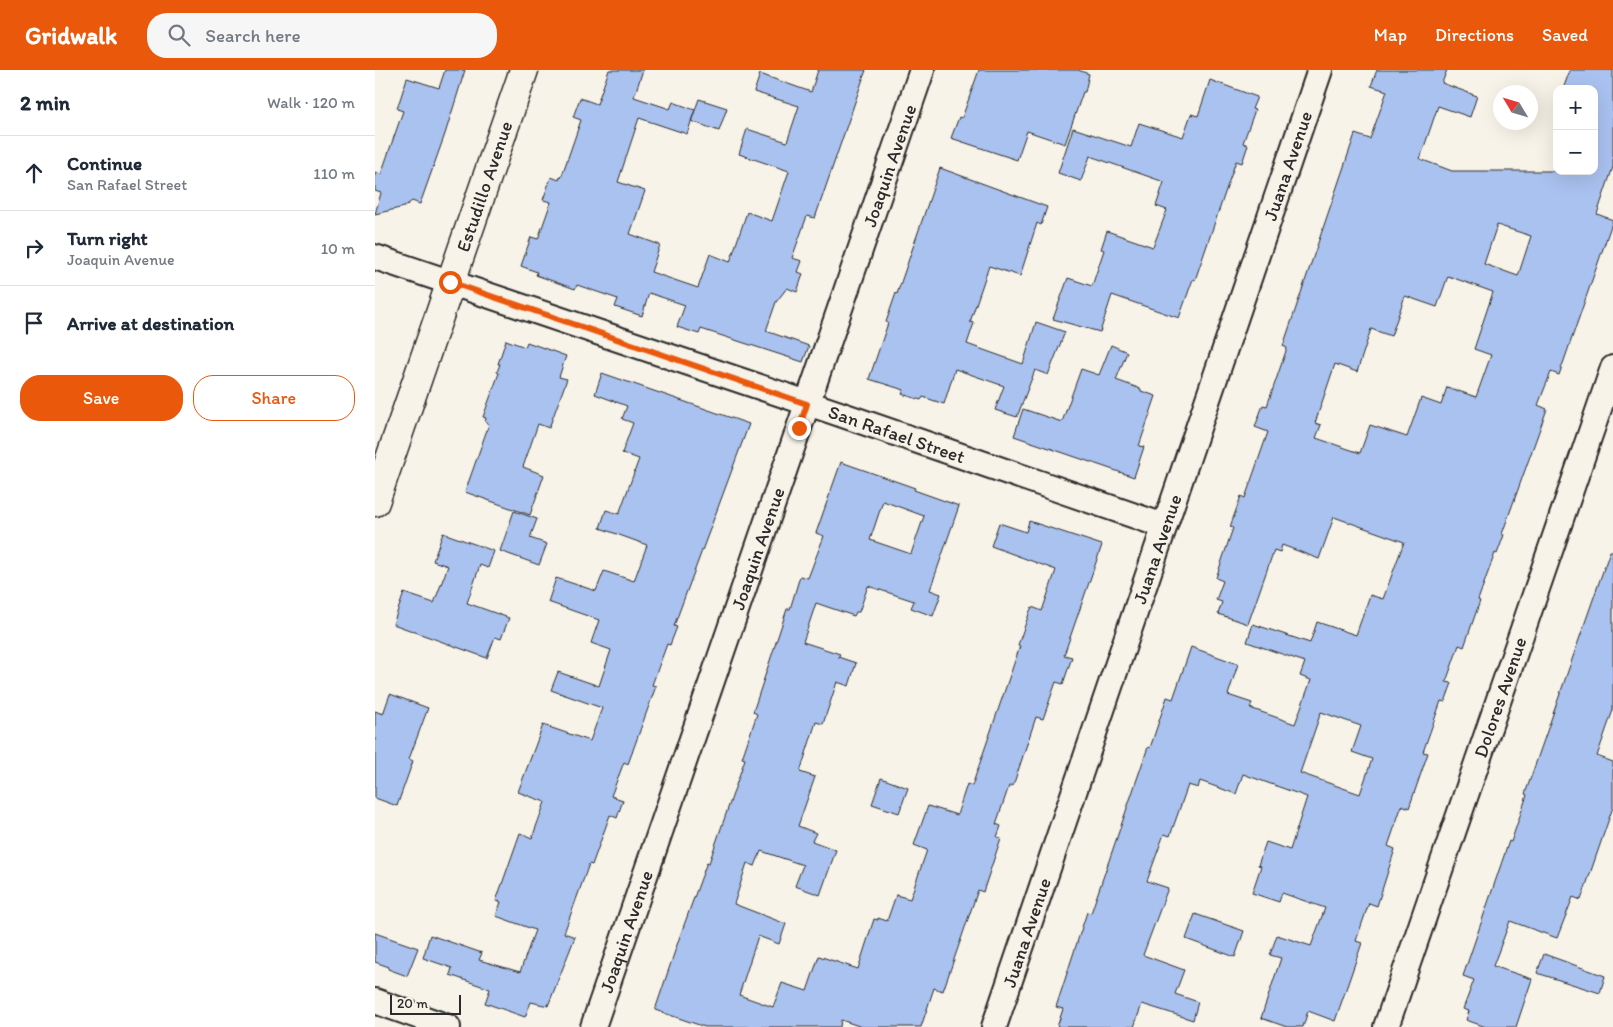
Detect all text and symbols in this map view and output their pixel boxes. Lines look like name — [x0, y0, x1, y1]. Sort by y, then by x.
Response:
search box — [147, 13, 497, 58]
text: Gridwalk — [25, 21, 117, 50]
icon: search — [165, 21, 193, 49]
text: Search here — [205, 24, 301, 47]
text: Map — [1374, 24, 1407, 46]
text: Directions — [1435, 24, 1514, 46]
text: Saved — [1542, 24, 1588, 46]
north arrow — [1493, 85, 1538, 130]
map controls — [1553, 85, 1598, 175]
button: + — [1553, 85, 1598, 130]
text: 2 min — [20, 90, 70, 115]
text: Walk · 120 m — [267, 93, 355, 112]
street label: Joaquin Avenue — [857, 101, 921, 230]
street label: Juana Avenue — [1258, 108, 1317, 223]
street label: Estudillo Avenue — [451, 118, 517, 255]
button: − — [1553, 130, 1598, 175]
text: Continue — [67, 152, 142, 175]
icon: ahead — [20, 159, 48, 187]
text: 110 m — [313, 164, 355, 183]
text: San Rafael Street — [67, 175, 187, 194]
text: Turn right — [67, 227, 148, 250]
icon: right — [20, 234, 48, 262]
text: 10 m — [321, 239, 355, 258]
text: Joaquin Avenue — [67, 250, 175, 269]
route start — [439, 271, 462, 294]
icon: arrive — [20, 309, 48, 337]
text: Arrive at destination — [67, 312, 234, 335]
button: Save — [20, 375, 183, 421]
button: Share — [193, 375, 355, 421]
street label: San Rafael Street — [826, 400, 968, 468]
route end — [788, 417, 811, 440]
street label: Joaquin Avenue — [726, 484, 789, 613]
street label: Juana Avenue — [1128, 491, 1186, 607]
street label: Dolores Avenue — [1468, 634, 1531, 760]
street label: Joaquin Avenue — [594, 867, 658, 996]
street label: Juana Avenue — [997, 875, 1056, 990]
scale bar — [390, 992, 461, 1015]
text: 20 m — [397, 995, 428, 1012]

